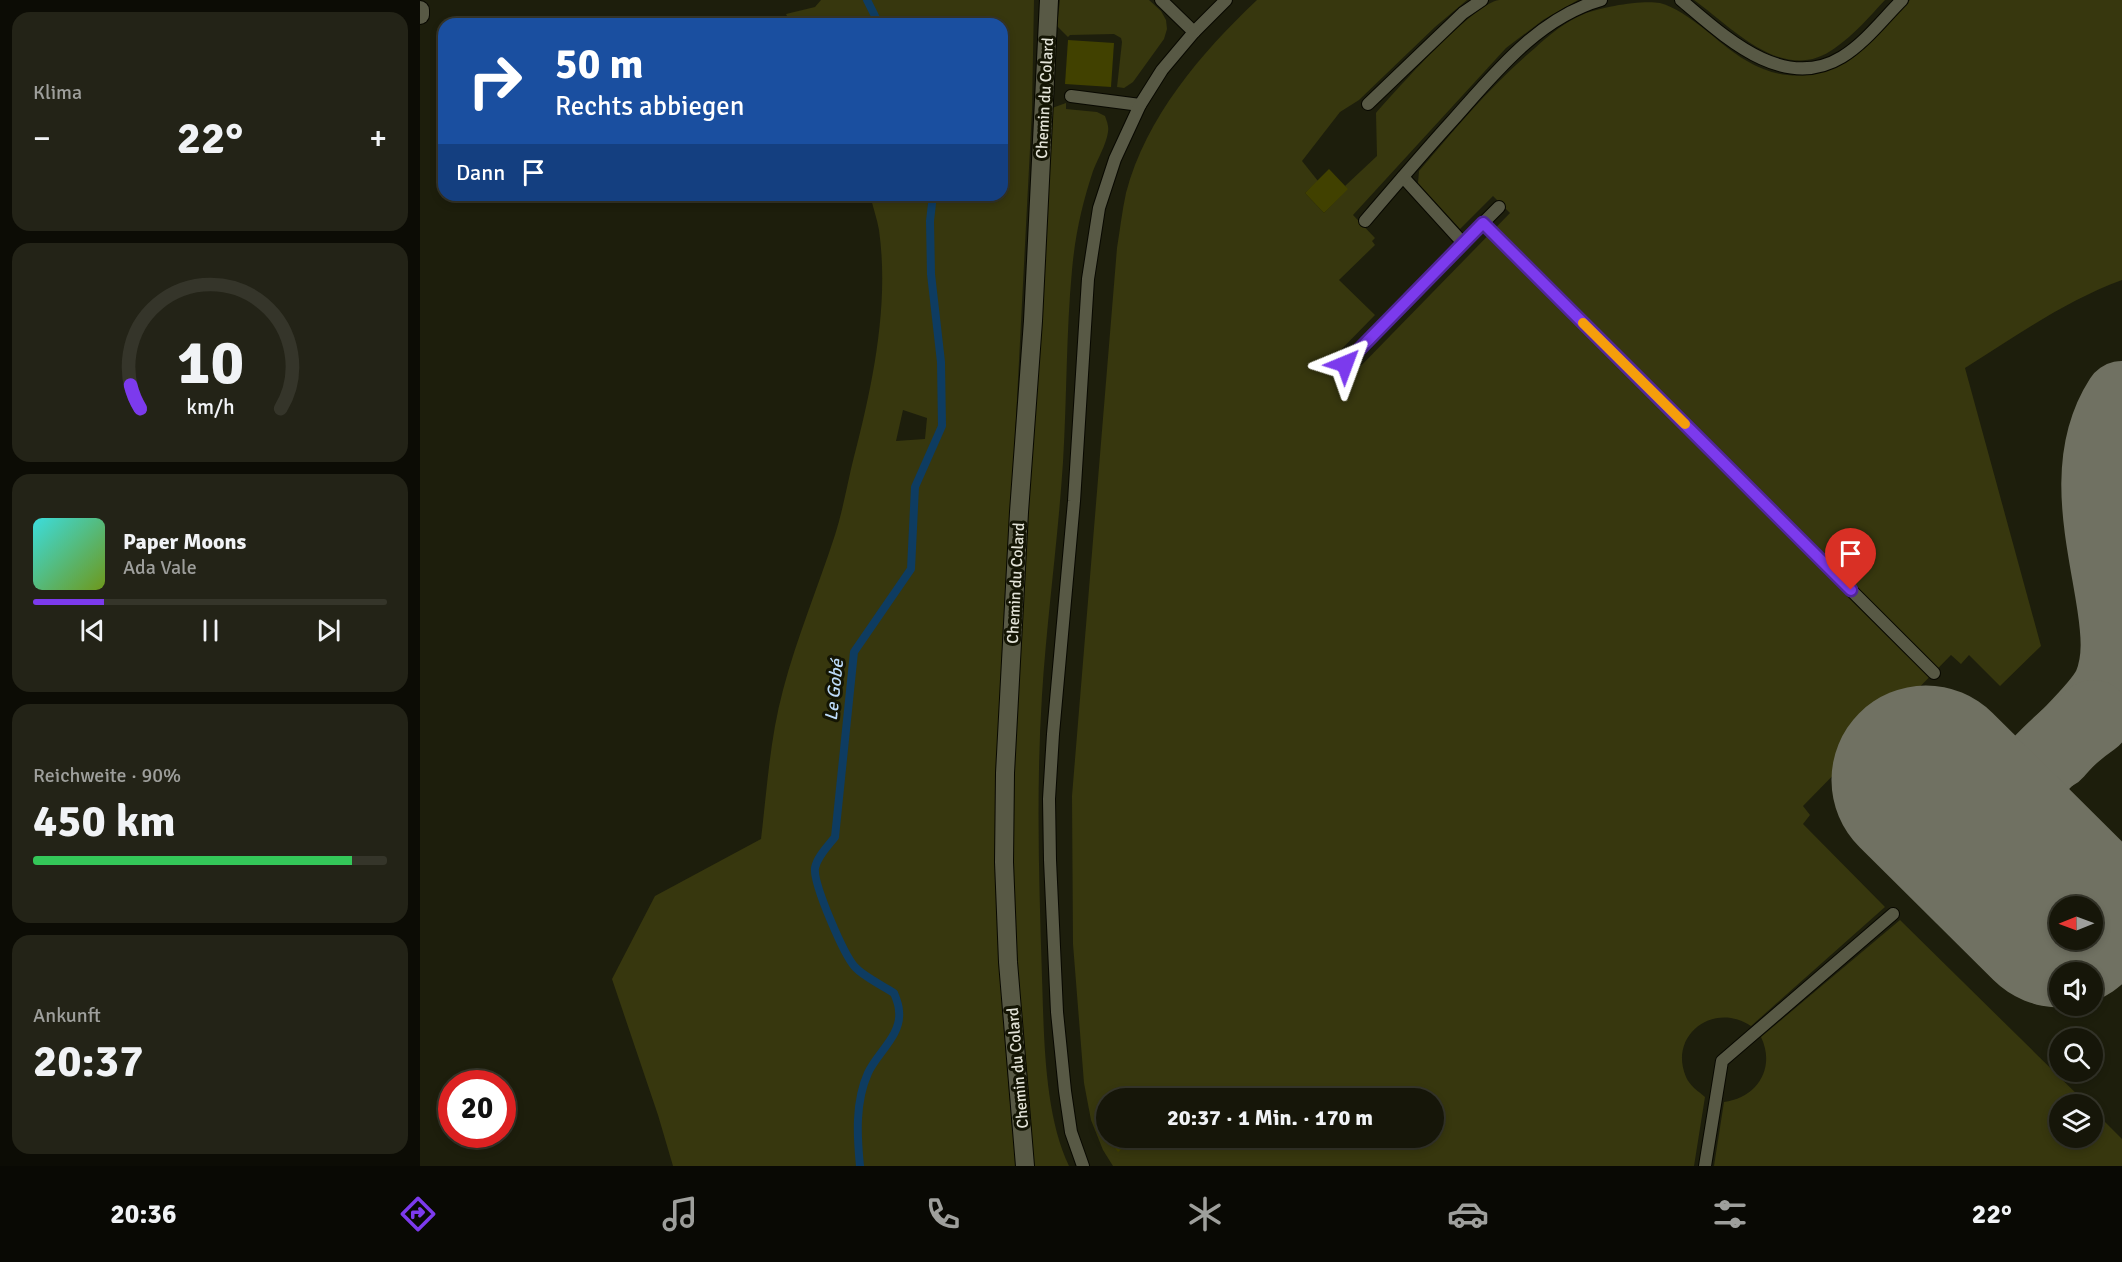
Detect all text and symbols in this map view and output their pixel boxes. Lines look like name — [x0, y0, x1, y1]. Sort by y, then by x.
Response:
street label: Chemin du Colard — [1032, 37, 1058, 159]
text: 50 m — [555, 39, 644, 90]
icon: right — [456, 42, 534, 120]
text: Klima — [33, 80, 82, 105]
text: Rechts abbiegen — [555, 90, 745, 123]
text: 22° — [177, 111, 243, 166]
text: − — [33, 118, 51, 159]
text: + — [369, 118, 387, 159]
icon: arrive — [517, 156, 550, 189]
text: Dann — [456, 159, 505, 186]
text: 10 — [176, 324, 244, 401]
position arrow — [1313, 332, 1377, 396]
text: km/h — [186, 395, 234, 421]
street label: Chemin du Colard — [1003, 522, 1029, 644]
text: Paper Moons — [123, 528, 246, 555]
pin — [1825, 528, 1876, 590]
icon: arrive — [1834, 537, 1867, 570]
text: Ada Vale — [123, 555, 197, 580]
icon: previous — [76, 614, 109, 647]
icon: pause — [194, 614, 227, 647]
icon: next — [312, 614, 345, 647]
water label: Le Gobé — [820, 656, 848, 722]
text: Reichweite · 90% — [33, 763, 181, 788]
text: 450 km — [33, 794, 176, 849]
north arrow — [2049, 896, 2103, 950]
map controls — [2049, 896, 2103, 1148]
button: sound — [2049, 962, 2103, 1016]
text: Ankunft — [33, 1003, 101, 1028]
street label: Chemin du Colard — [1003, 1007, 1033, 1129]
button: search — [2049, 1028, 2103, 1082]
text: 20:37 — [33, 1034, 143, 1089]
speed limit sign: 20 — [438, 1070, 516, 1148]
button: layers — [2049, 1094, 2103, 1148]
text: 20:37 · 1 Min. · 170 m — [1167, 1104, 1373, 1131]
icon: directions — [397, 1193, 439, 1235]
icon: music — [659, 1193, 701, 1235]
icon: phone — [922, 1193, 964, 1235]
icon: climate — [1184, 1193, 1226, 1235]
icon: car — [1447, 1193, 1489, 1235]
icon: filters — [1709, 1193, 1751, 1235]
text: 20:36 — [110, 1198, 177, 1231]
text: 22° — [1972, 1198, 2012, 1231]

